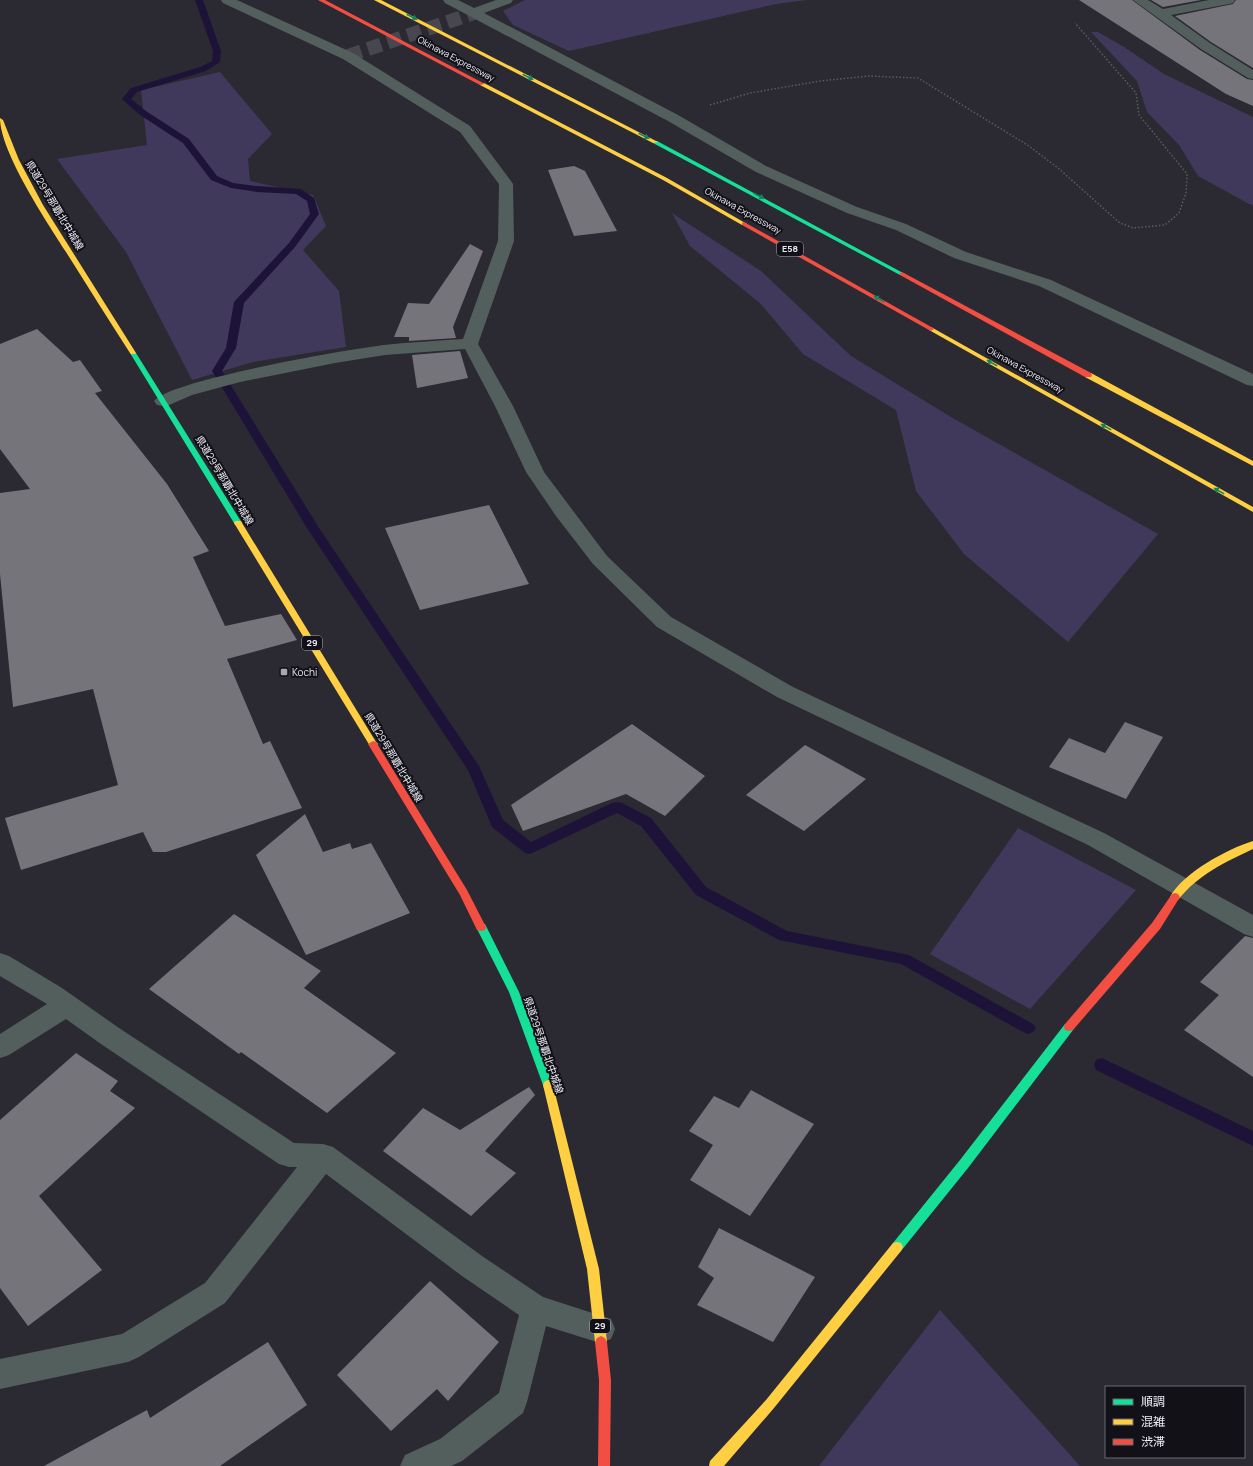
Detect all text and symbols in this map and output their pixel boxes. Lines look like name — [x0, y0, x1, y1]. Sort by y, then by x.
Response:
one-way arrow — [406, 14, 418, 21]
street label: Okinawa Expressway — [415, 33, 497, 85]
one-way arrow — [522, 73, 534, 80]
one-way arrow — [638, 133, 649, 139]
street label: 県道29号那覇北中城線 — [23, 158, 87, 252]
street label: Okinawa Expressway — [703, 184, 784, 237]
one-way arrow — [753, 193, 764, 200]
road number: E58 — [777, 242, 803, 256]
one-way arrow — [873, 296, 885, 303]
street label: Okinawa Expressway — [985, 343, 1066, 396]
one-way arrow — [987, 360, 998, 367]
one-way arrow — [1100, 423, 1112, 430]
street label: 県道29号那覇北中城線 — [193, 433, 257, 527]
one-way arrow — [1213, 487, 1225, 494]
road number: 29 — [302, 636, 322, 650]
place label: Kochi — [292, 665, 317, 679]
marker: Kochi — [279, 667, 289, 677]
street label: 県道29号那覇北中城線 — [362, 710, 426, 804]
street label: 県道29号那覇北中城線 — [521, 995, 567, 1095]
road number: 29 — [590, 1319, 610, 1333]
legend — [1105, 1386, 1245, 1458]
text: 順調 — [1141, 1393, 1165, 1410]
text: 混雑 — [1141, 1413, 1165, 1430]
text: 渋滞 — [1141, 1433, 1165, 1450]

